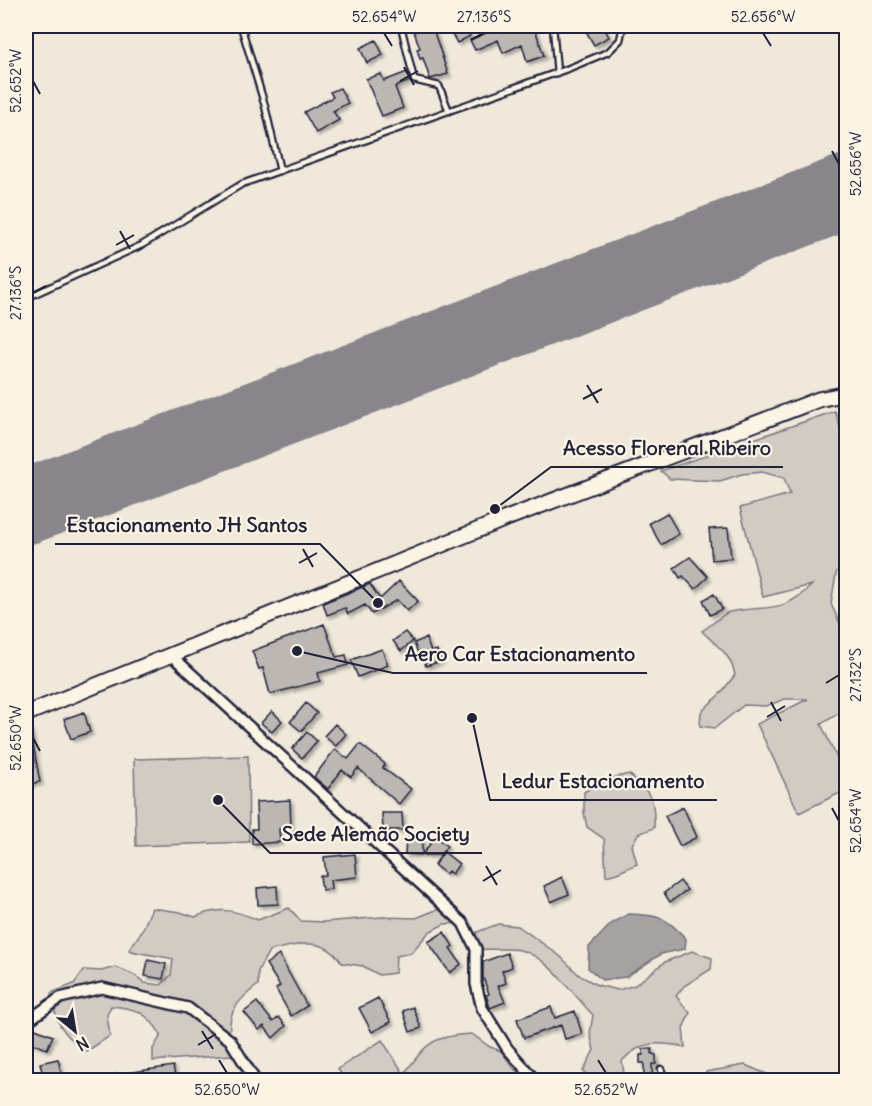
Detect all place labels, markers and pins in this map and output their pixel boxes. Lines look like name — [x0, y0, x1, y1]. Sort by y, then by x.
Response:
callout: Acesso Florenal Ribeiro — [551, 429, 783, 467]
callout: Estacionamento JH Santos — [55, 506, 320, 544]
callout: Aero Car Estacionamento — [393, 635, 647, 673]
callout: Ledur Estacionamento — [490, 762, 717, 800]
callout: Sede Alemão Society — [270, 815, 482, 853]

